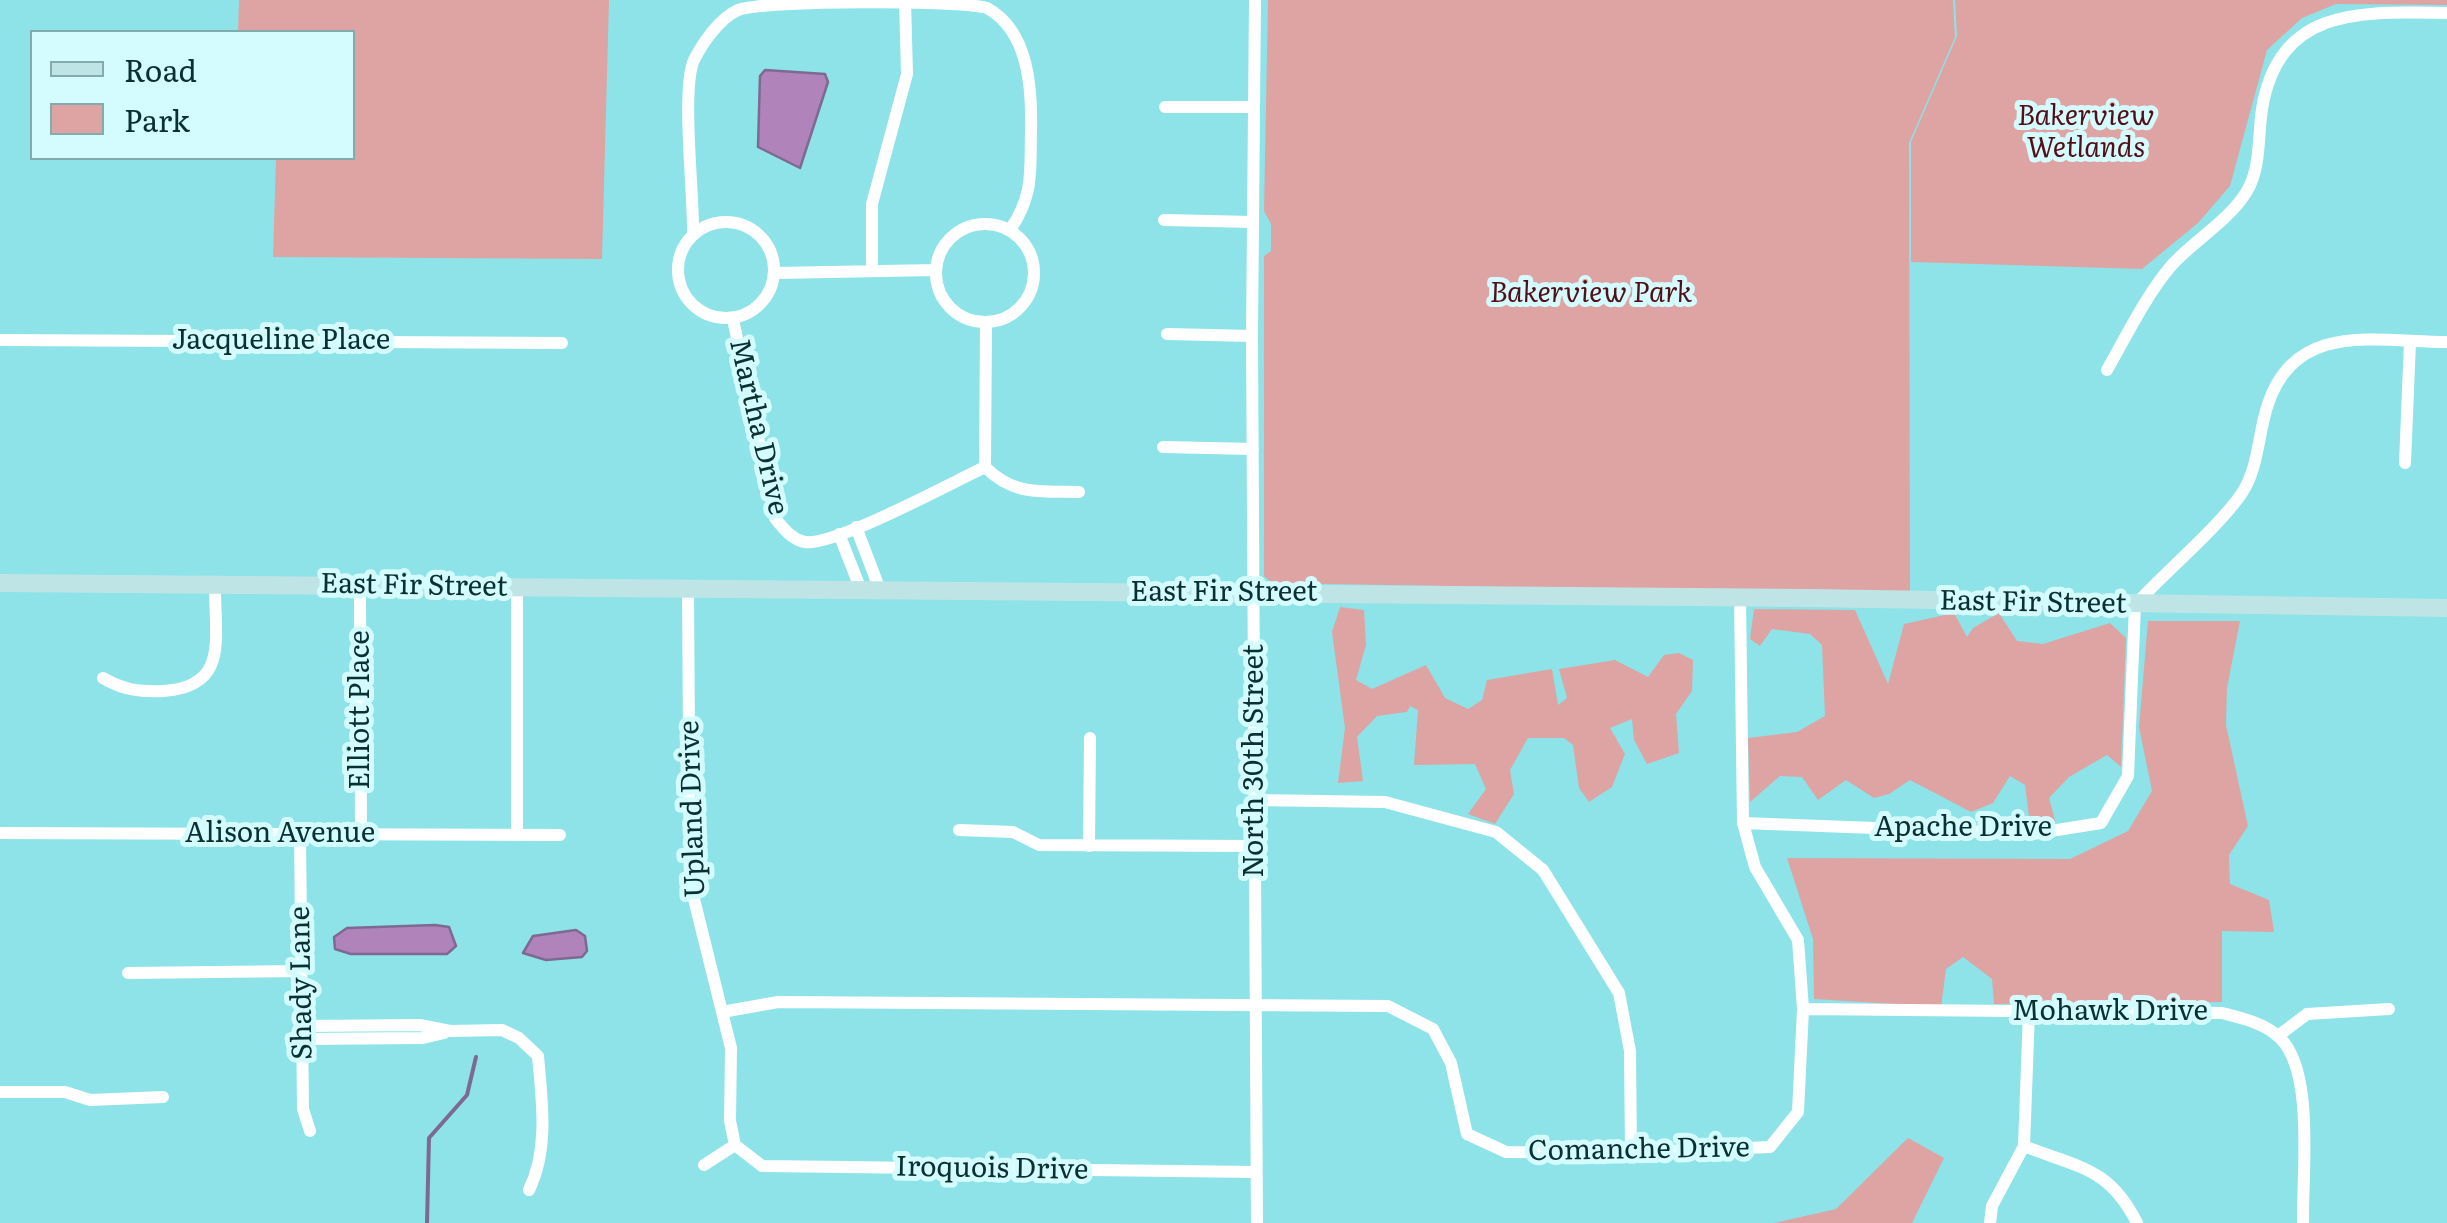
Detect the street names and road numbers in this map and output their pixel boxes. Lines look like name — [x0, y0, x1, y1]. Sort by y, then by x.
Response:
street label: Jacqueline Place — [172, 324, 390, 358]
street label: Martha Drive — [721, 336, 795, 518]
street label: East Fir Street — [320, 568, 508, 604]
street label: East Fir Street — [1130, 576, 1318, 610]
street label: East Fir Street — [1939, 585, 2127, 621]
street label: Elliott Place — [344, 630, 378, 790]
street label: North 30th Street — [1238, 644, 1272, 878]
street label: Upland Drive — [673, 720, 713, 898]
street label: Apache Drive — [1874, 811, 2052, 845]
street label: Alison Avenue — [185, 817, 375, 851]
street label: Shady Lane — [284, 906, 320, 1060]
street label: Mohawk Drive — [2012, 995, 2208, 1029]
street label: Comanche Drive — [1528, 1131, 1750, 1169]
street label: Iroquois Drive — [895, 1151, 1089, 1187]

